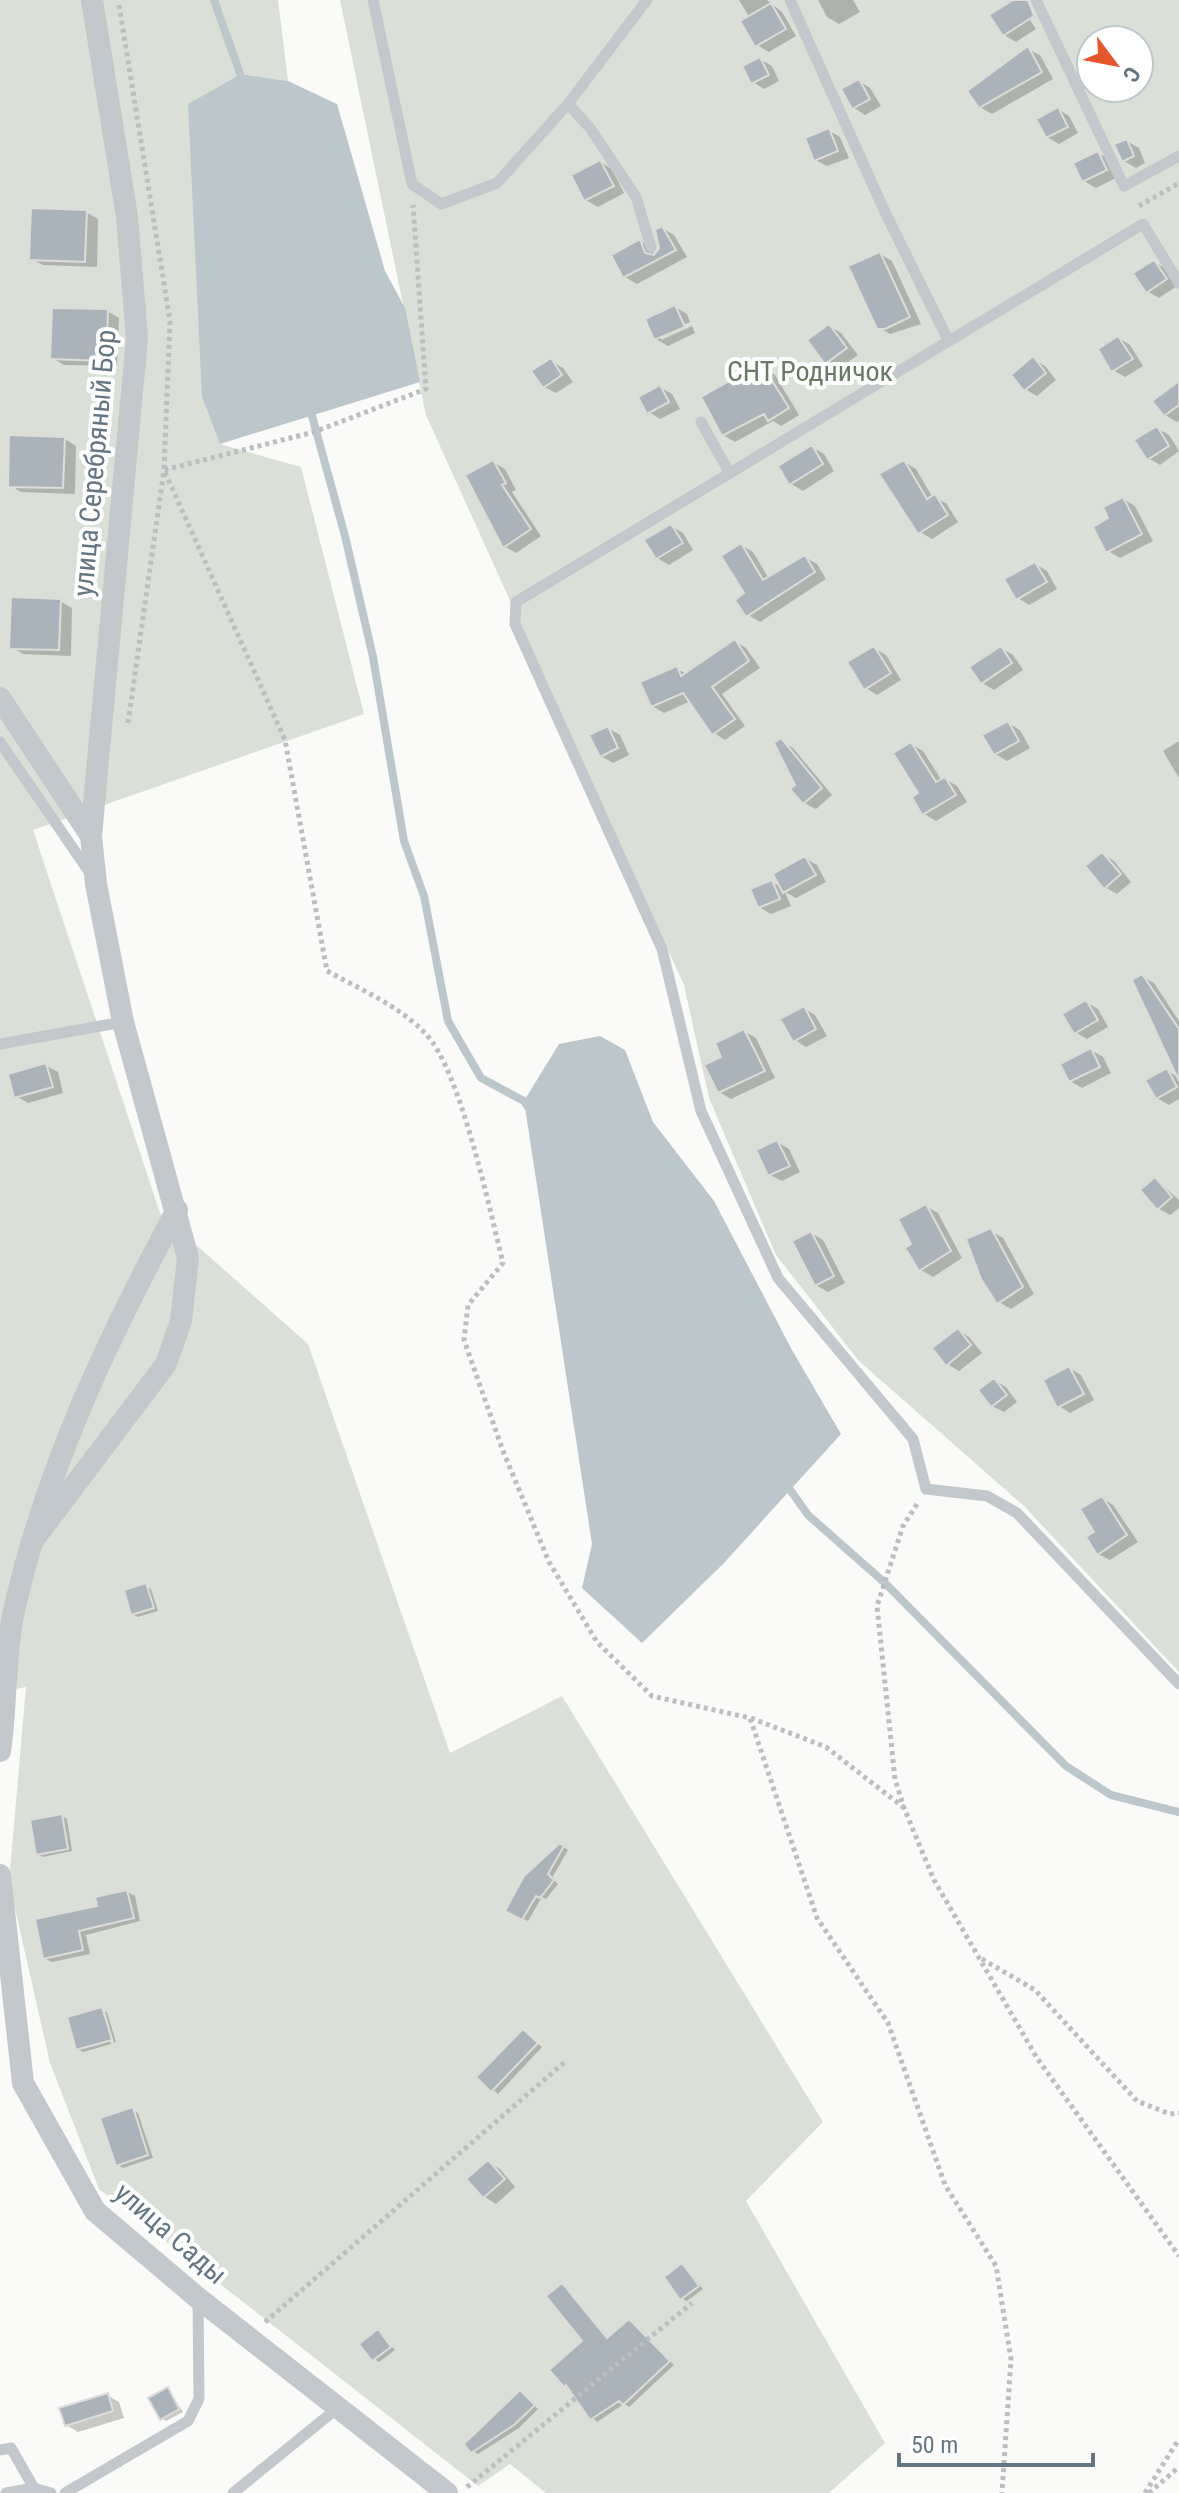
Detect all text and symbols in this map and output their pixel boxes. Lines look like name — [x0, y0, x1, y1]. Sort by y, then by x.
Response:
north arrow — [1075, 24, 1155, 104]
text: С — [1118, 62, 1145, 86]
street label: улица Серебряный Бор — [66, 328, 123, 598]
park label: СНТ Родничок — [727, 355, 893, 388]
street label: улица Сады — [108, 2176, 233, 2291]
scale bar — [899, 2417, 1093, 2467]
text: 50 m — [911, 2431, 958, 2459]

